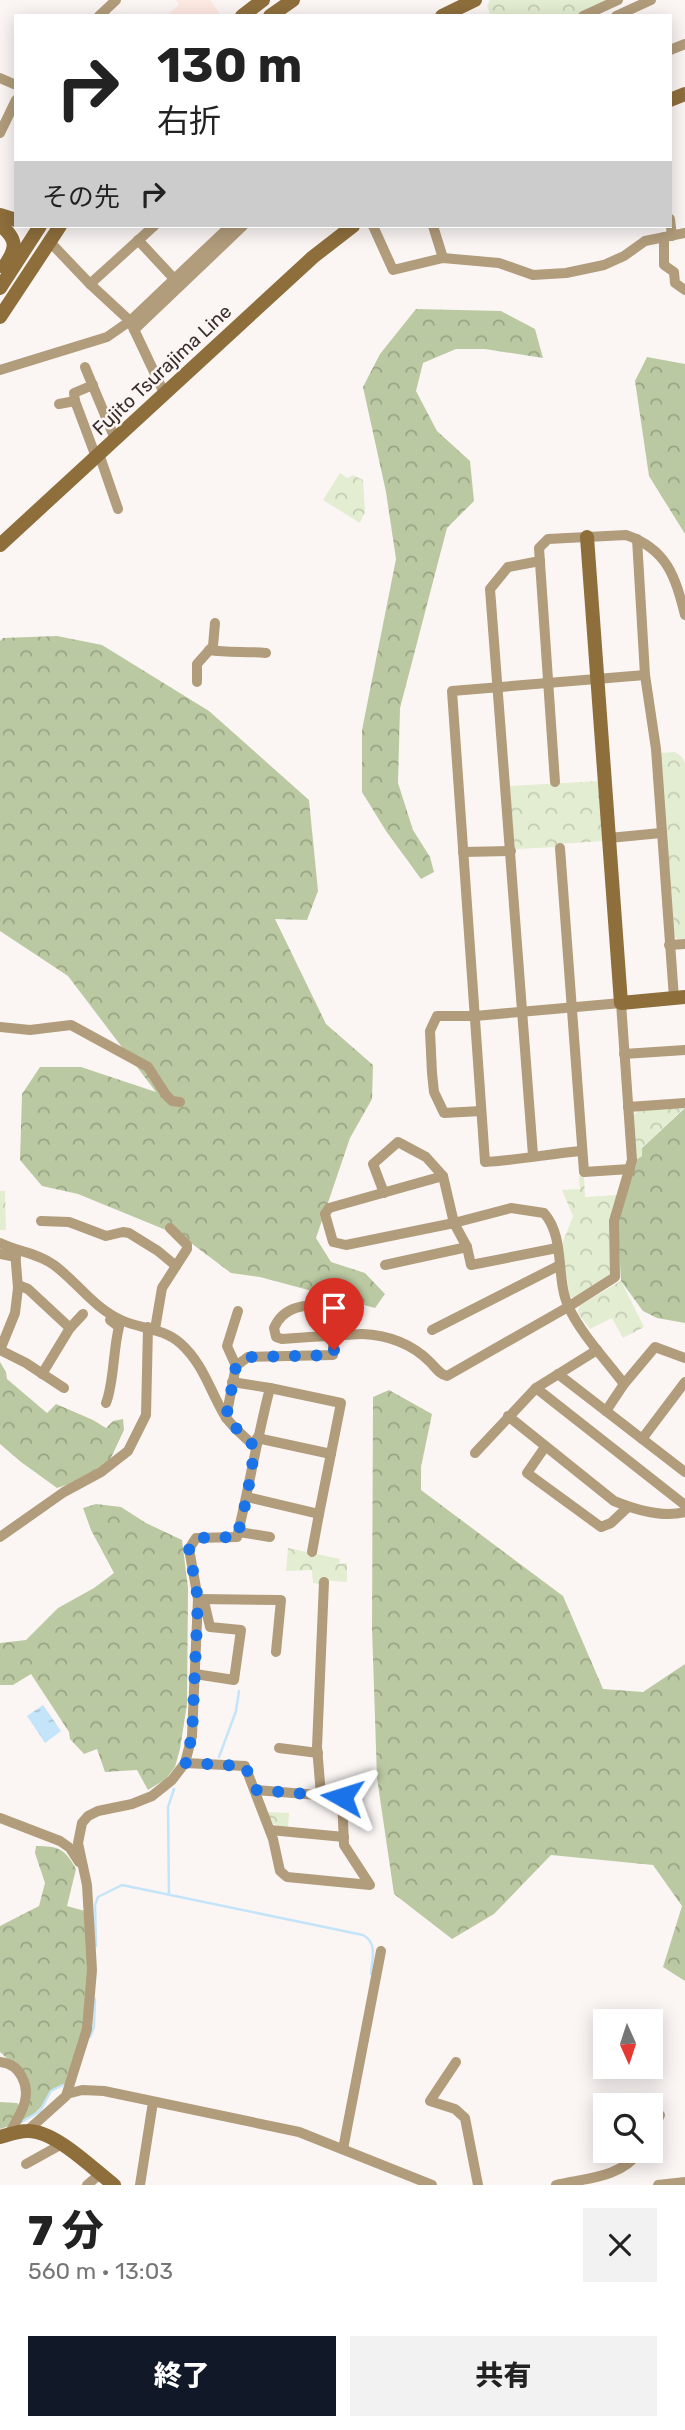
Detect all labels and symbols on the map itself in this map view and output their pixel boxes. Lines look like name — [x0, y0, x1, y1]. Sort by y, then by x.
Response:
street label: Fujito Tsurajima Line — [88, 300, 236, 440]
pin — [304, 1278, 364, 1350]
position arrow — [305, 1760, 379, 1834]
north arrow — [593, 2009, 663, 2079]

